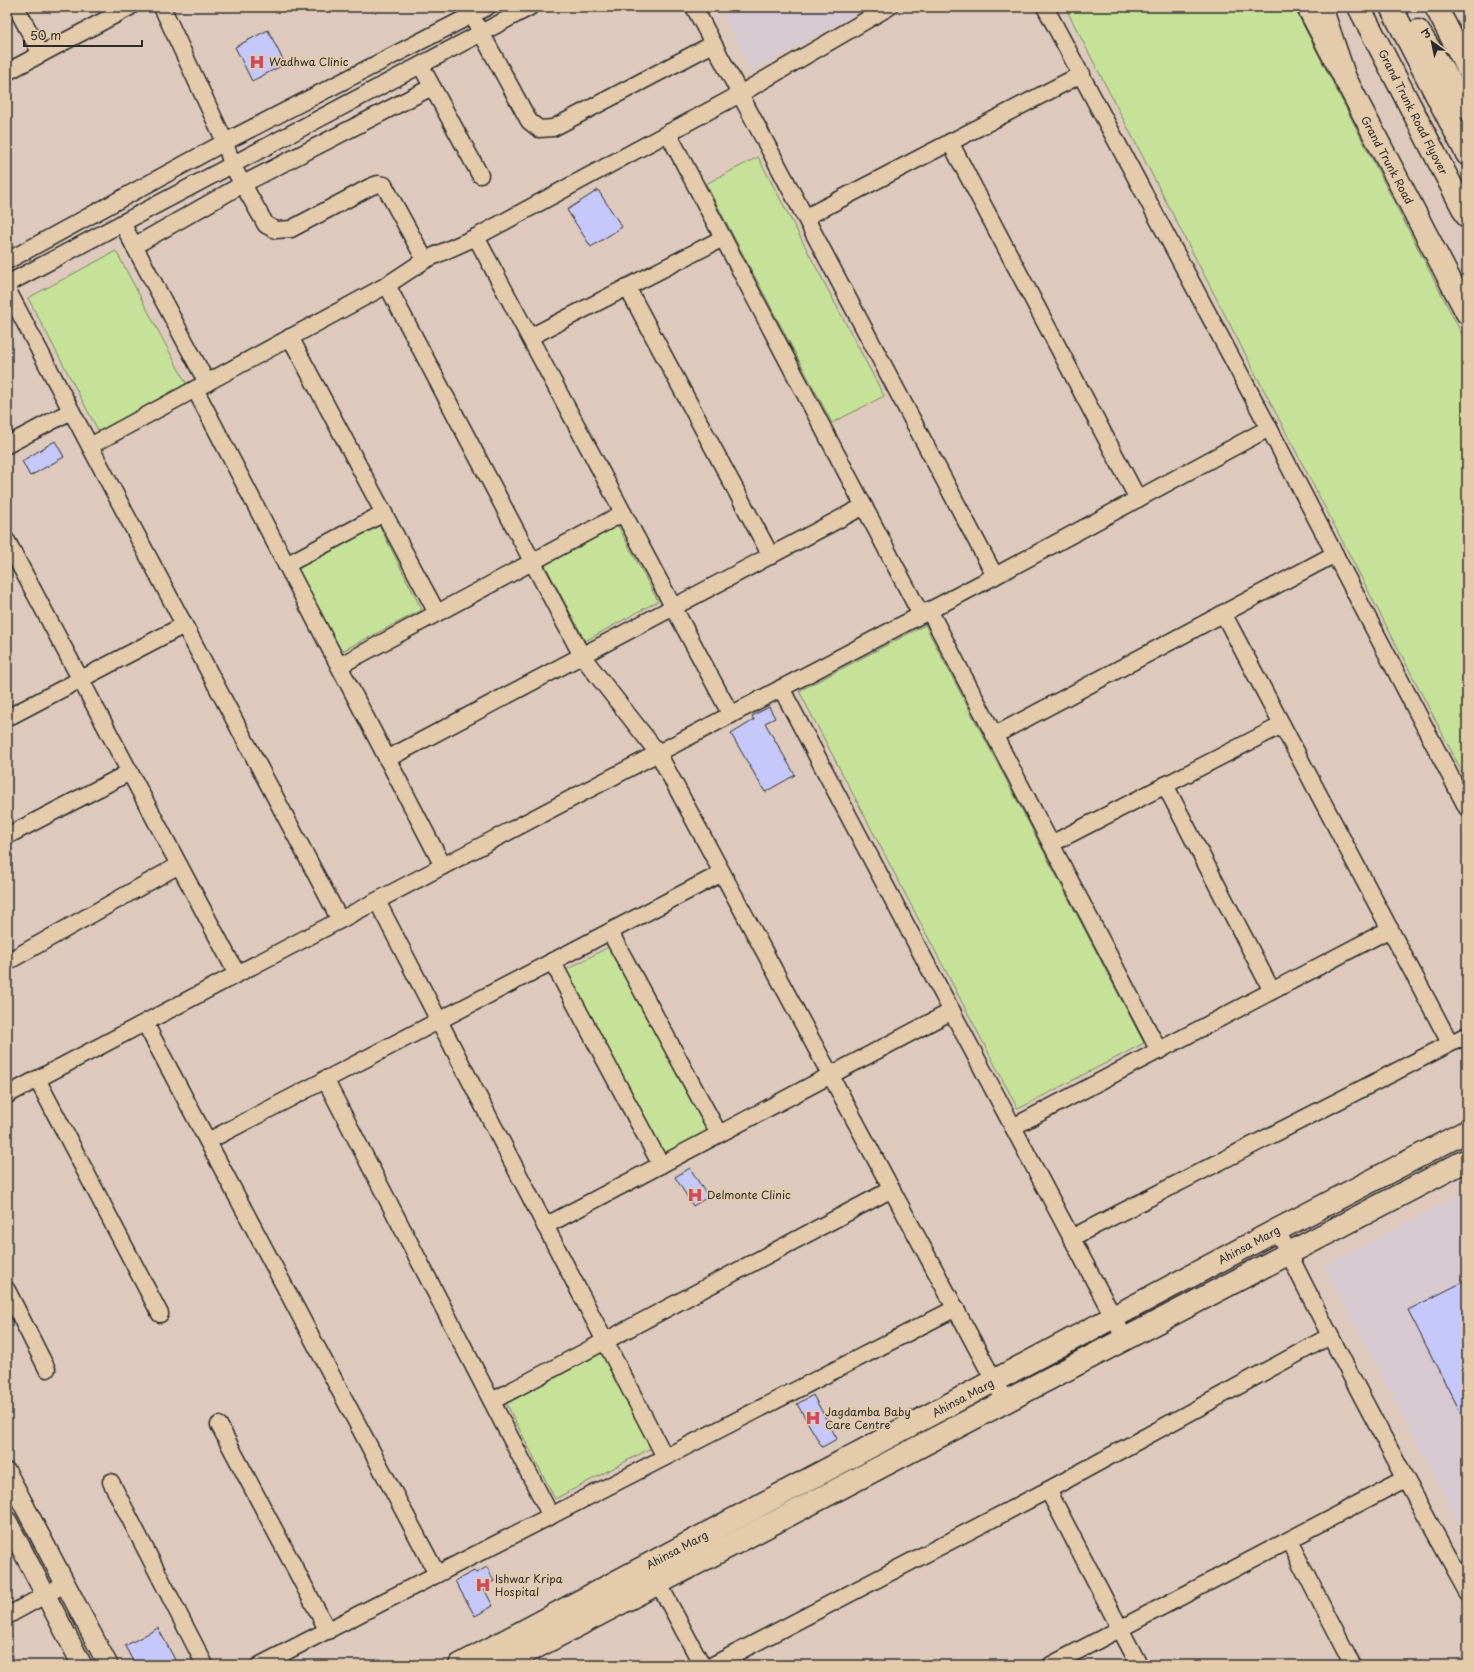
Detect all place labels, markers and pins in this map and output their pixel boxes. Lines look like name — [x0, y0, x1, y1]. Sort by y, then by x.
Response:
hospital icon: Wadhwa Clinic — [248, 53, 266, 71]
place label: Wadhwa Clinic — [269, 53, 349, 70]
hospital icon: Delmonte Clinic — [686, 1186, 704, 1204]
place label: Delmonte Clinic — [707, 1186, 791, 1203]
place label: Jagdamba Baby Care Centre — [825, 1403, 911, 1433]
hospital icon: Jagdamba Baby Care Centre — [804, 1409, 822, 1427]
place label: Ishwar Kripa Hospital — [495, 1570, 563, 1600]
hospital icon: Ishwar Kripa Hospital — [474, 1576, 492, 1594]

